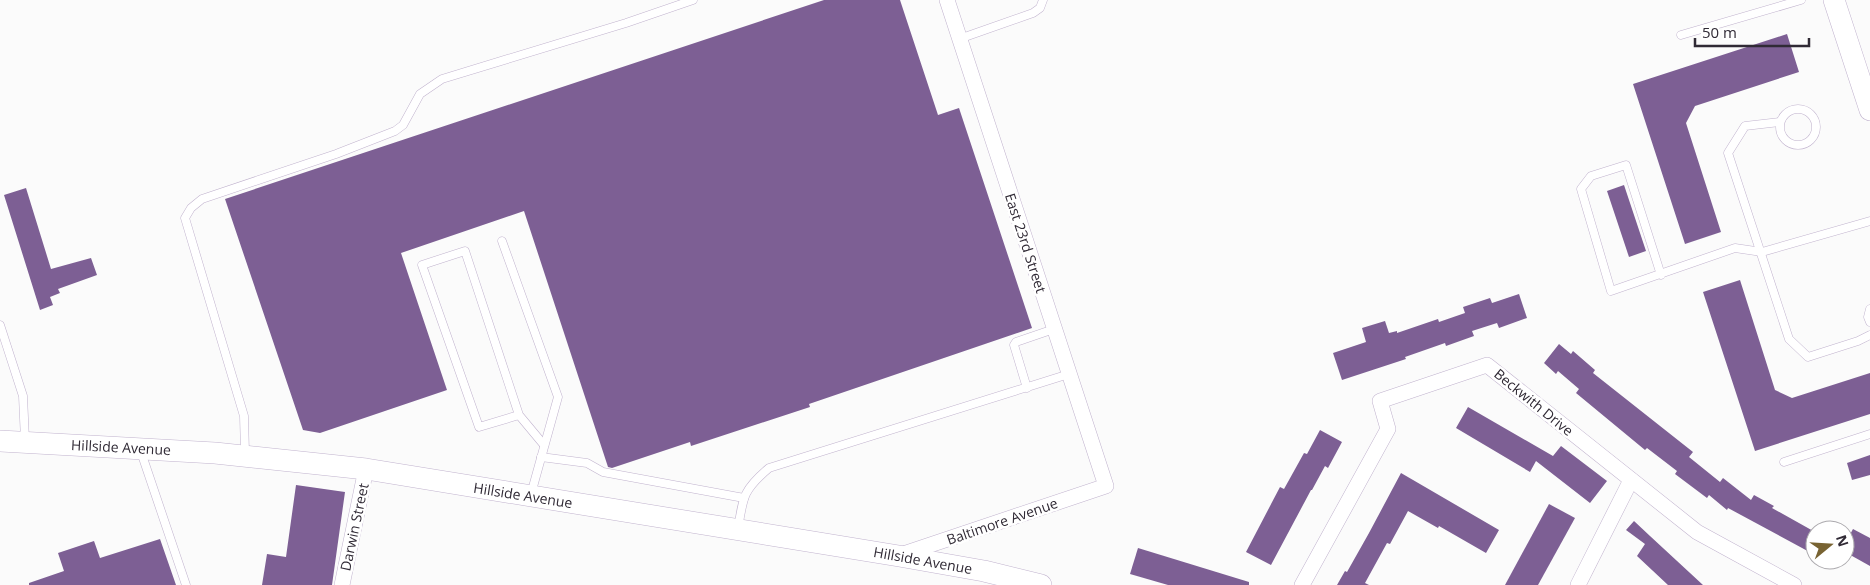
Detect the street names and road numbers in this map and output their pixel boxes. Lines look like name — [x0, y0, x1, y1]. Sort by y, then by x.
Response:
street label: East 23rd Street — [1001, 191, 1051, 295]
street label: Beckwith Drive — [1490, 364, 1578, 440]
street label: Hillside Avenue — [71, 435, 172, 459]
street label: Hillside Avenue — [472, 478, 574, 512]
street label: Darwin Street — [335, 481, 373, 573]
street label: Baltimore Avenue — [944, 493, 1060, 549]
street label: Hillside Avenue — [872, 542, 974, 578]

